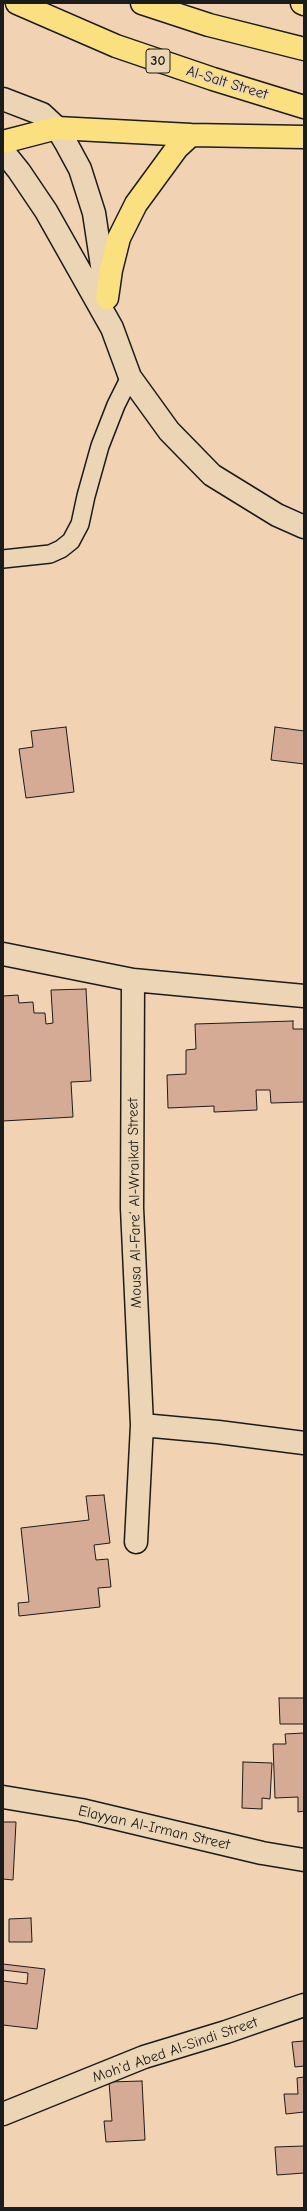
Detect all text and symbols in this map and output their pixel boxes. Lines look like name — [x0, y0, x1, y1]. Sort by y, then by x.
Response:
road number: 30 — [146, 49, 170, 73]
street label: Al-Salt Street — [184, 62, 270, 104]
street label: Mousa Al-Fare‘ Al-Wraikat Street — [124, 1098, 146, 1308]
street label: Elayyan Al-Irman Street — [76, 1802, 232, 1854]
street label: Moh'd Abed Al-Sindi Street — [90, 2013, 260, 2087]

